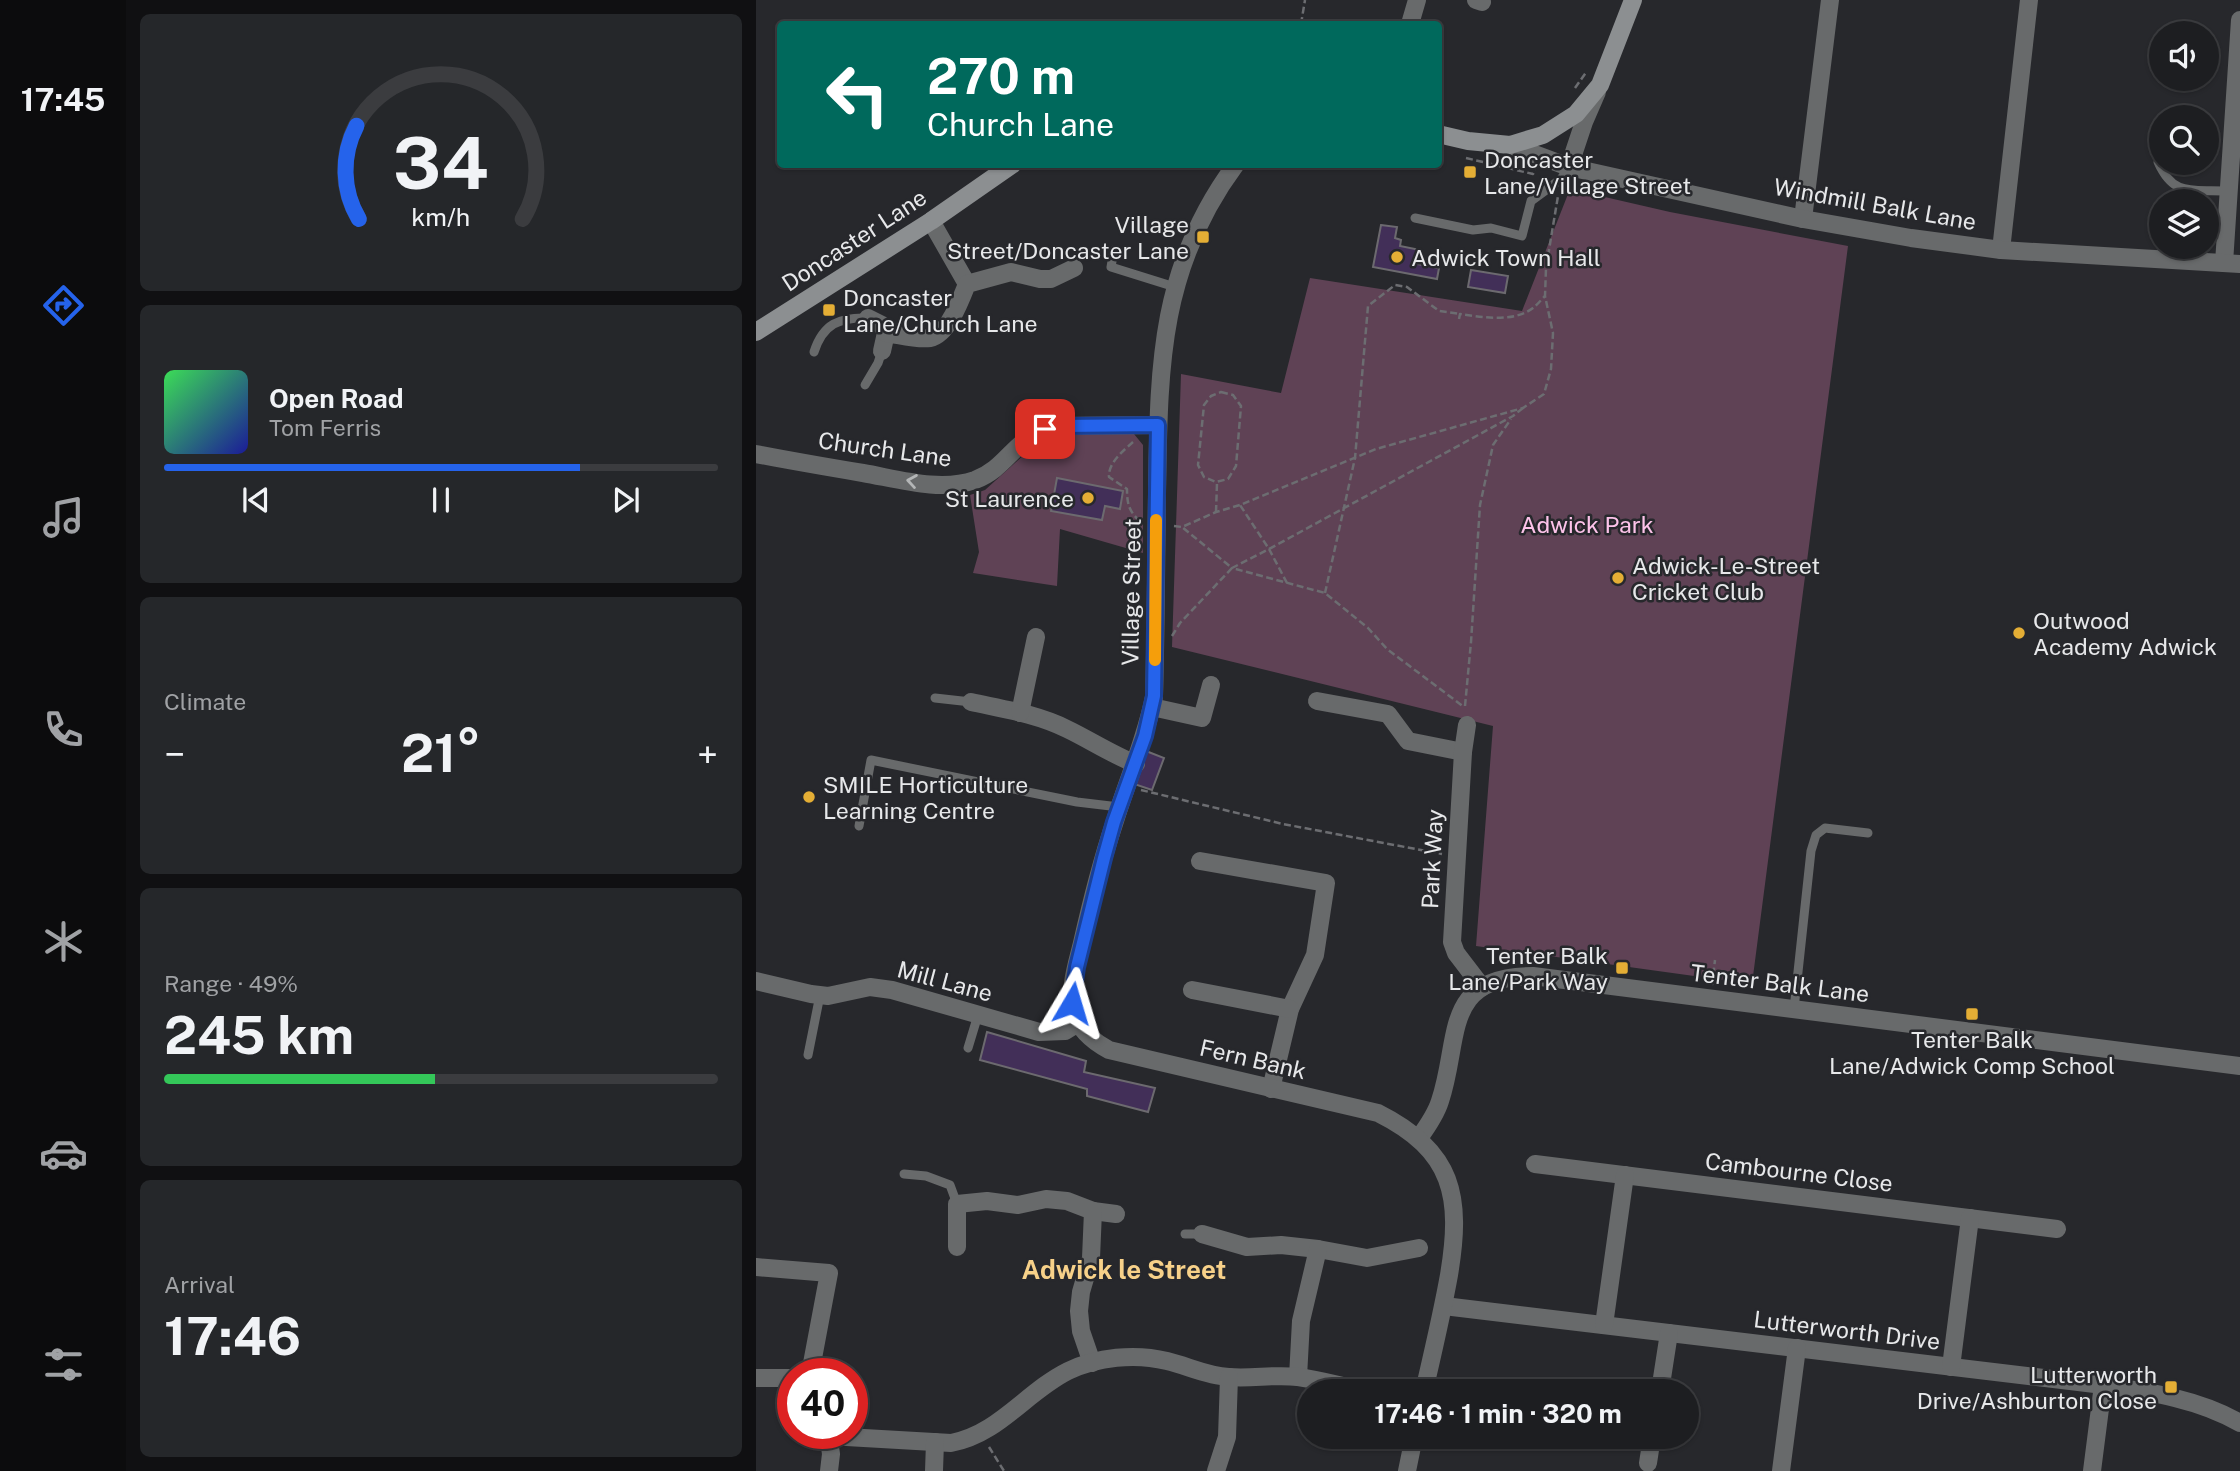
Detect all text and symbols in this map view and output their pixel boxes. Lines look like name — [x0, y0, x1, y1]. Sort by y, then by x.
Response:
map controls — [2149, 21, 2219, 259]
button: sound — [2149, 21, 2219, 91]
text: 270 m — [927, 47, 1075, 105]
icon: left — [812, 49, 903, 140]
text: 17:45 — [21, 81, 105, 118]
button: search — [2149, 105, 2219, 175]
text: Church Lane — [927, 106, 1114, 143]
text: 34 — [393, 120, 489, 205]
place label: Doncaster Lane/Village Street — [1484, 146, 1691, 199]
marker: Doncaster Lane/Village Street — [1462, 164, 1478, 180]
street label: Windmill Balk Lane — [1772, 173, 1978, 235]
street label: Doncaster Lane — [777, 183, 931, 297]
button: layers — [2149, 189, 2219, 259]
text: km/h — [412, 202, 470, 232]
place label: Village Street/Doncaster Lane — [947, 211, 1189, 264]
marker: Village Street/Doncaster Lane — [1195, 229, 1211, 245]
place label: Adwick Town Hall — [1411, 244, 1601, 271]
marker: Adwick Town Hall — [1389, 249, 1405, 265]
icon: directions — [39, 281, 88, 330]
place label: Doncaster Lane/Church Lane — [843, 284, 1038, 337]
marker: Doncaster Lane/Church Lane — [821, 302, 837, 318]
text: Open Road — [269, 383, 404, 414]
pin — [1015, 399, 1075, 459]
icon: arrive — [1026, 410, 1064, 448]
text: Tom Ferris — [269, 414, 381, 441]
street label: Church Lane — [817, 426, 953, 472]
one-way arrow — [907, 474, 918, 489]
icon: previous — [237, 481, 275, 519]
icon: pause — [422, 481, 460, 519]
icon: next — [607, 481, 645, 519]
place label: St Laurence — [945, 485, 1074, 512]
marker: St Laurence — [1080, 490, 1096, 506]
icon: music — [39, 493, 88, 542]
park label: Adwick Park — [1520, 511, 1654, 538]
street label: Village Street — [1116, 518, 1146, 666]
place label: Adwick-Le-Street Cricket Club — [1632, 552, 1820, 605]
marker: Adwick-Le-Street Cricket Club — [1610, 570, 1626, 586]
place label: Outwood Academy Adwick — [2033, 607, 2217, 660]
marker: Outwood Academy Adwick — [2011, 625, 2027, 641]
text: Climate — [164, 688, 246, 715]
icon: phone — [39, 705, 88, 754]
text: 21° — [401, 723, 481, 784]
text: − — [164, 732, 185, 777]
text: + — [697, 732, 718, 777]
place label: SMILE Horticulture Learning Centre — [823, 771, 1028, 824]
marker: SMILE Horticulture Learning Centre — [801, 789, 817, 805]
street label: Park Way — [1416, 809, 1448, 909]
icon: climate — [39, 917, 88, 966]
place label: Tenter Balk Lane/Park Way — [1448, 942, 1608, 995]
street label: Mill Lane — [895, 955, 995, 1007]
street label: Tenter Balk Lane — [1689, 959, 1871, 1007]
marker: Tenter Balk Lane/Park Way — [1614, 960, 1630, 976]
position arrow — [1035, 966, 1109, 1040]
text: Range · 49% — [164, 970, 298, 997]
text: 245 km — [164, 1005, 354, 1066]
marker: Tenter Balk Lane/Adwick Comp School — [1964, 1006, 1980, 1022]
place label: Tenter Balk Lane/Adwick Comp School — [1829, 1026, 2115, 1079]
street label: Fern Bank — [1197, 1034, 1309, 1084]
icon: car — [39, 1129, 88, 1178]
street label: Cambourne Close — [1704, 1147, 1894, 1197]
district label: Adwick le Street — [1022, 1254, 1226, 1285]
text: Arrival — [164, 1271, 235, 1298]
street label: Lutterworth Drive — [1752, 1305, 1942, 1355]
text: 17:46 — [164, 1306, 301, 1367]
icon: filters — [39, 1340, 88, 1389]
speed limit sign: 40 — [777, 1358, 868, 1449]
place label: Lutterworth Drive/Ashburton Close — [1917, 1361, 2157, 1414]
marker: Lutterworth Drive/Ashburton Close — [2163, 1379, 2179, 1395]
text: 17:46 · 1 min · 320 m — [1374, 1398, 1622, 1429]

